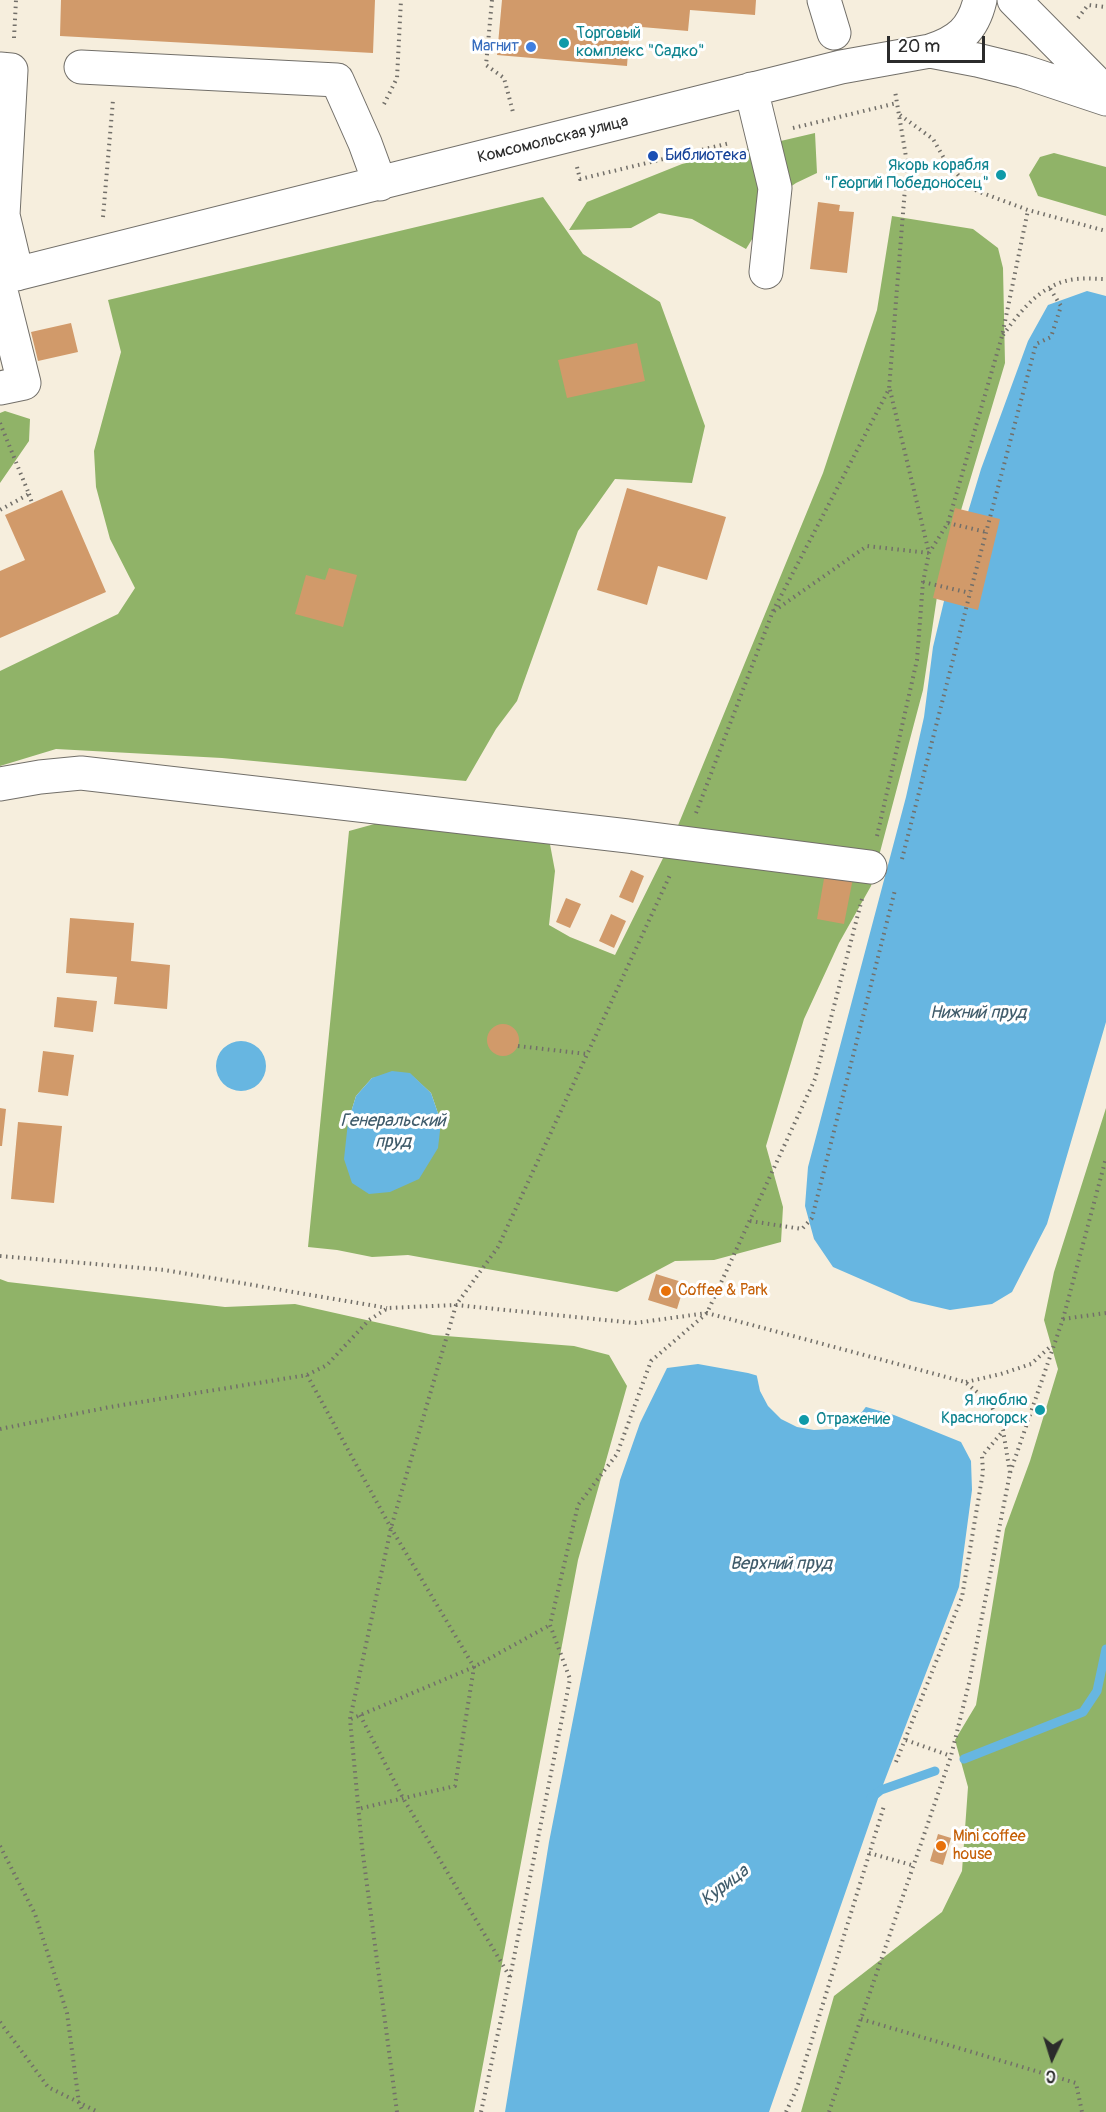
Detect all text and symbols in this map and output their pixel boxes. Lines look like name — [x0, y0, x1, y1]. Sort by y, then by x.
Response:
place label: Торговый комплекс "Садко" — [576, 24, 704, 62]
scale bar — [890, 24, 988, 62]
text: 20 m — [898, 35, 940, 58]
marker: Торговый комплекс "Садко" — [557, 36, 571, 50]
place label: Магнит — [471, 37, 519, 57]
marker: Магнит — [524, 40, 538, 54]
street label: Комсомольская улица — [476, 112, 630, 168]
place label: Библиотека — [665, 146, 747, 166]
marker: Библиотека — [646, 149, 660, 163]
place label: Якорь корабля "Георгий Победоносец" — [825, 156, 989, 194]
marker: Якорь корабля "Георгий Победоносец" — [994, 168, 1008, 182]
water label: Нижний пруд — [930, 1002, 1026, 1024]
water label: Генеральский пруд — [340, 1110, 446, 1152]
place label: Coffee & Park — [678, 1281, 768, 1301]
marker: Coffee & Park — [659, 1284, 673, 1298]
place label: Я люблю Красногорск — [941, 1391, 1028, 1429]
marker: Я люблю Красногорск — [1033, 1403, 1047, 1417]
place label: Отражение — [816, 1410, 890, 1430]
marker: Отражение — [797, 1413, 811, 1427]
water label: Верхний пруд — [730, 1553, 832, 1575]
place label: Mini coffee house — [953, 1827, 1026, 1865]
marker: Mini coffee house — [934, 1839, 948, 1853]
water label: Курица — [697, 1861, 753, 1911]
north arrow — [1022, 2028, 1082, 2088]
text: С — [1045, 2066, 1056, 2086]

